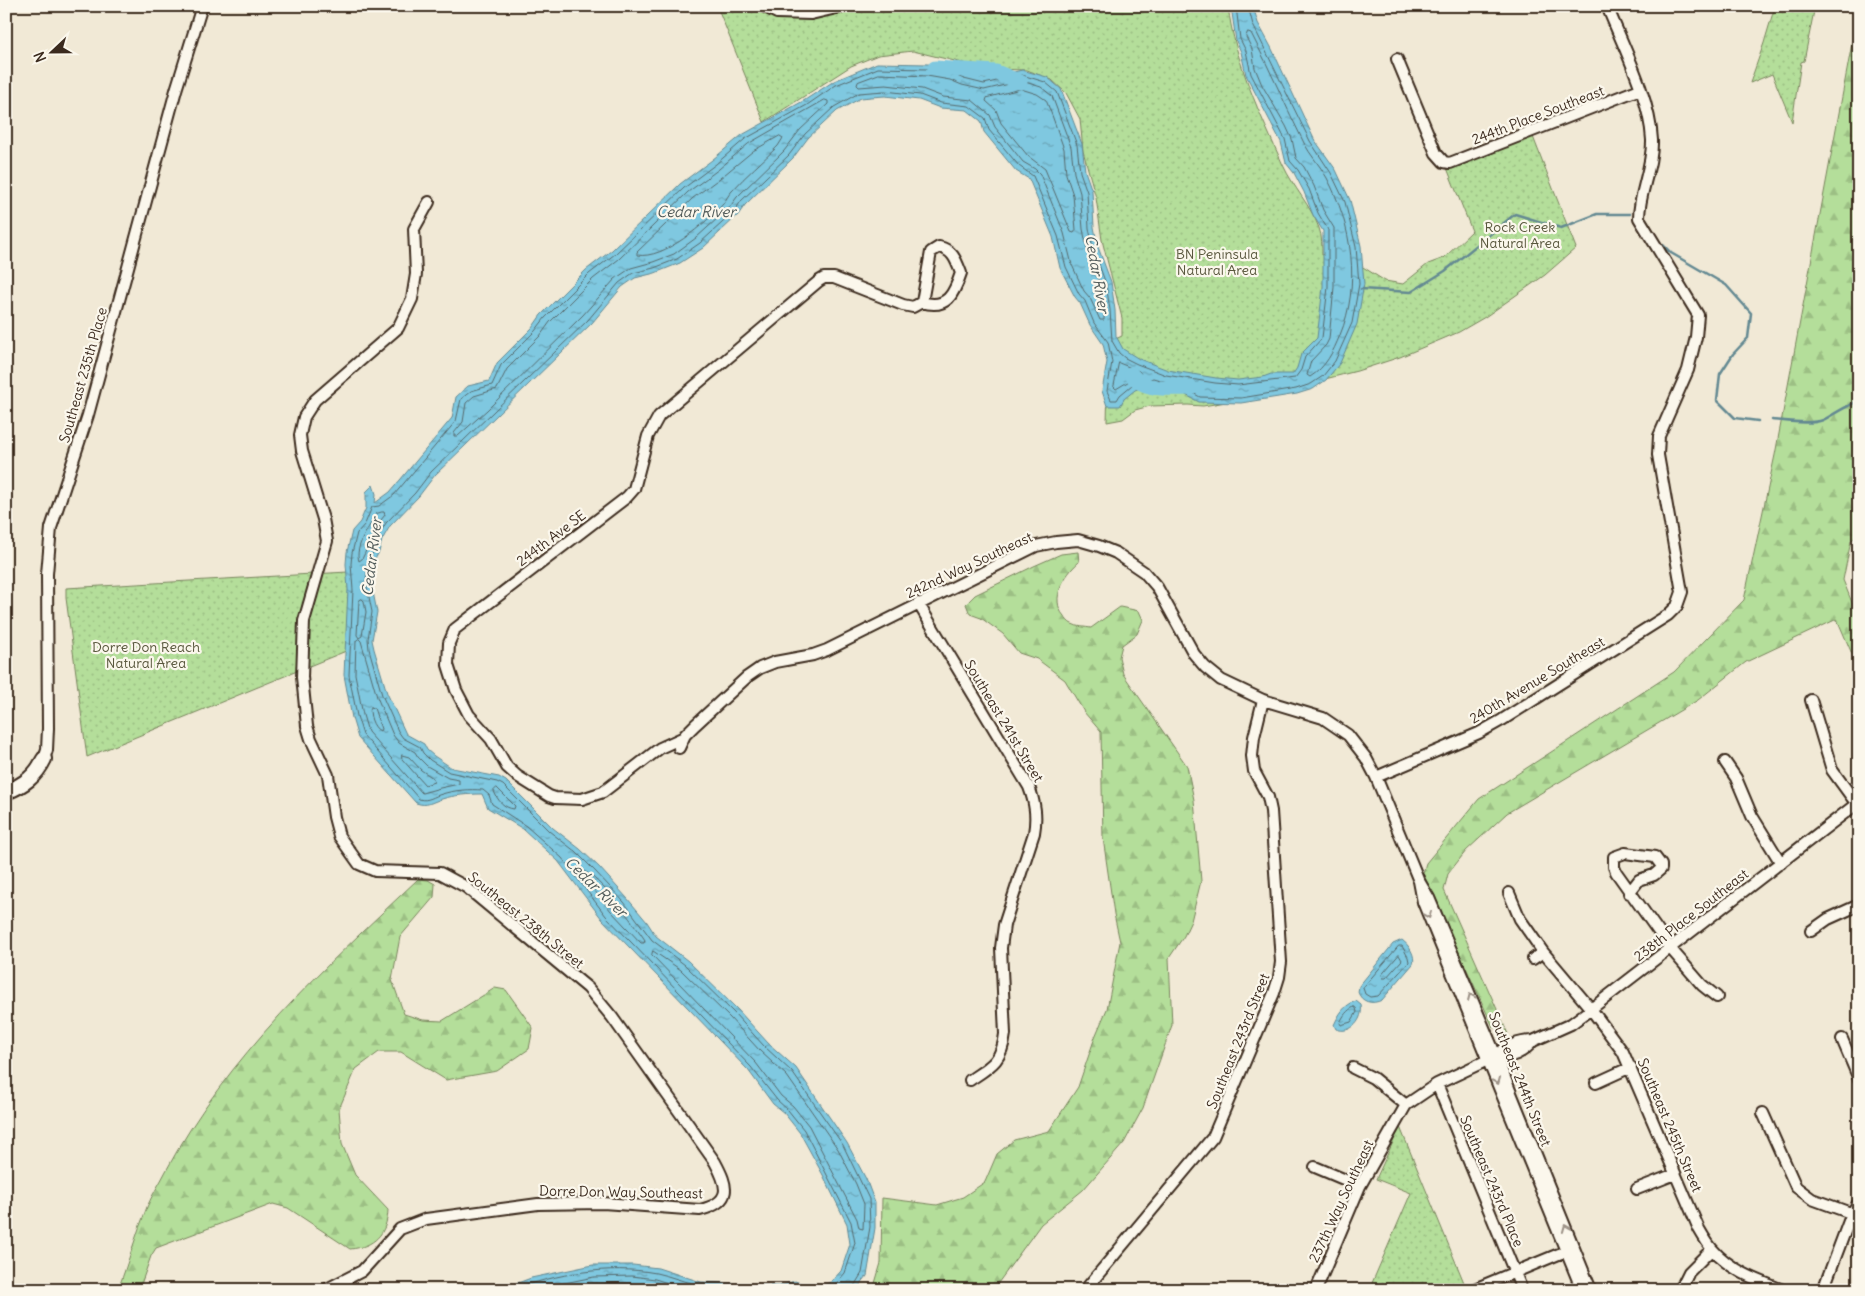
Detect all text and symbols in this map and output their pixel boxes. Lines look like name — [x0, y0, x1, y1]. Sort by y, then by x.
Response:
north arrow — [28, 28, 78, 78]
text: N — [30, 49, 50, 65]
street label: 244th Place Southeast — [1469, 81, 1607, 149]
water label: Cedar River — [656, 202, 737, 221]
park label: Rock Creek Natural Area — [1480, 218, 1560, 252]
water label: Cedar River — [1081, 233, 1114, 316]
park label: BN Peninsula Natural Area — [1176, 245, 1258, 279]
street label: Southeast 235th Place — [55, 305, 111, 445]
street label: 244th Ave SE — [513, 506, 589, 570]
water label: Cedar River — [357, 515, 386, 597]
street label: 242nd Way Southeast — [903, 528, 1035, 602]
street label: 240th Avenue Southeast — [1466, 632, 1608, 727]
park label: Dorre Don Reach Natural Area — [92, 638, 200, 672]
street label: Southeast 241st Street — [960, 657, 1048, 786]
water label: Cedar River — [561, 852, 633, 922]
street label: 238th Place Southeast — [1630, 865, 1752, 965]
street label: Southeast 238th Street — [464, 868, 588, 972]
one-way arrow — [1422, 910, 1432, 919]
street label: Southeast 243rd Street — [1203, 970, 1274, 1111]
one-way arrow — [1467, 993, 1477, 1002]
street label: Southeast 244th Street — [1485, 1009, 1555, 1149]
street label: Southeast 245th Street — [1634, 1055, 1706, 1195]
one-way arrow — [1491, 1077, 1501, 1085]
street label: Southeast 243rd Place — [1456, 1113, 1528, 1249]
street label: 237th Way Southeast — [1305, 1137, 1377, 1265]
street label: Dorre Don Way Southeast — [539, 1182, 703, 1202]
one-way arrow — [1562, 1225, 1572, 1233]

